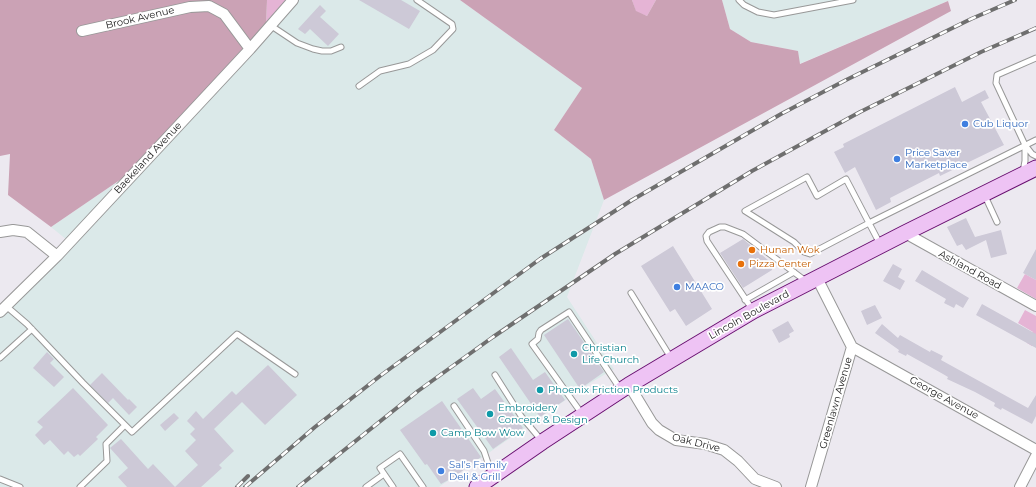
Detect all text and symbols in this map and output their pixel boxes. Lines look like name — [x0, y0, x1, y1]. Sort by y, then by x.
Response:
street label: Brook Avenue — [104, 4, 176, 32]
place label: Cub Liquor — [973, 118, 1028, 130]
marker: Cub Liquor — [960, 119, 970, 129]
street label: Baekeland Avenue — [112, 120, 184, 196]
place label: Price Saver Marketplace — [905, 147, 967, 170]
marker: Price Saver Marketplace — [892, 154, 902, 164]
place label: Hunan Wok — [760, 244, 820, 256]
marker: Hunan Wok — [747, 245, 757, 255]
street label: Ashland Road — [937, 248, 1003, 292]
place label: Pizza Center — [749, 258, 811, 270]
marker: Pizza Center — [736, 259, 746, 269]
place label: MAACO — [685, 281, 724, 293]
marker: MAACO — [672, 282, 682, 292]
street label: Lincoln Boulevard — [707, 288, 791, 342]
place label: Christian Life Church — [582, 342, 639, 366]
marker: Christian Life Church — [569, 349, 579, 359]
street label: Greenlawn Avenue — [817, 356, 855, 450]
street label: George Avenue — [907, 374, 981, 422]
place label: Phoenix Friction Products — [548, 384, 678, 396]
marker: Phoenix Friction Products — [535, 385, 545, 395]
place label: Embroidery Concept & Design — [498, 402, 588, 426]
marker: Embroidery Concept & Design — [485, 409, 495, 419]
place label: Camp Bow Wow — [441, 427, 524, 439]
marker: Camp Bow Wow — [428, 428, 438, 438]
street label: Oak Drive — [671, 431, 721, 455]
place label: Sal's Family Deli & Grill — [449, 459, 507, 482]
marker: Sal's Family Deli & Grill — [436, 466, 446, 476]

